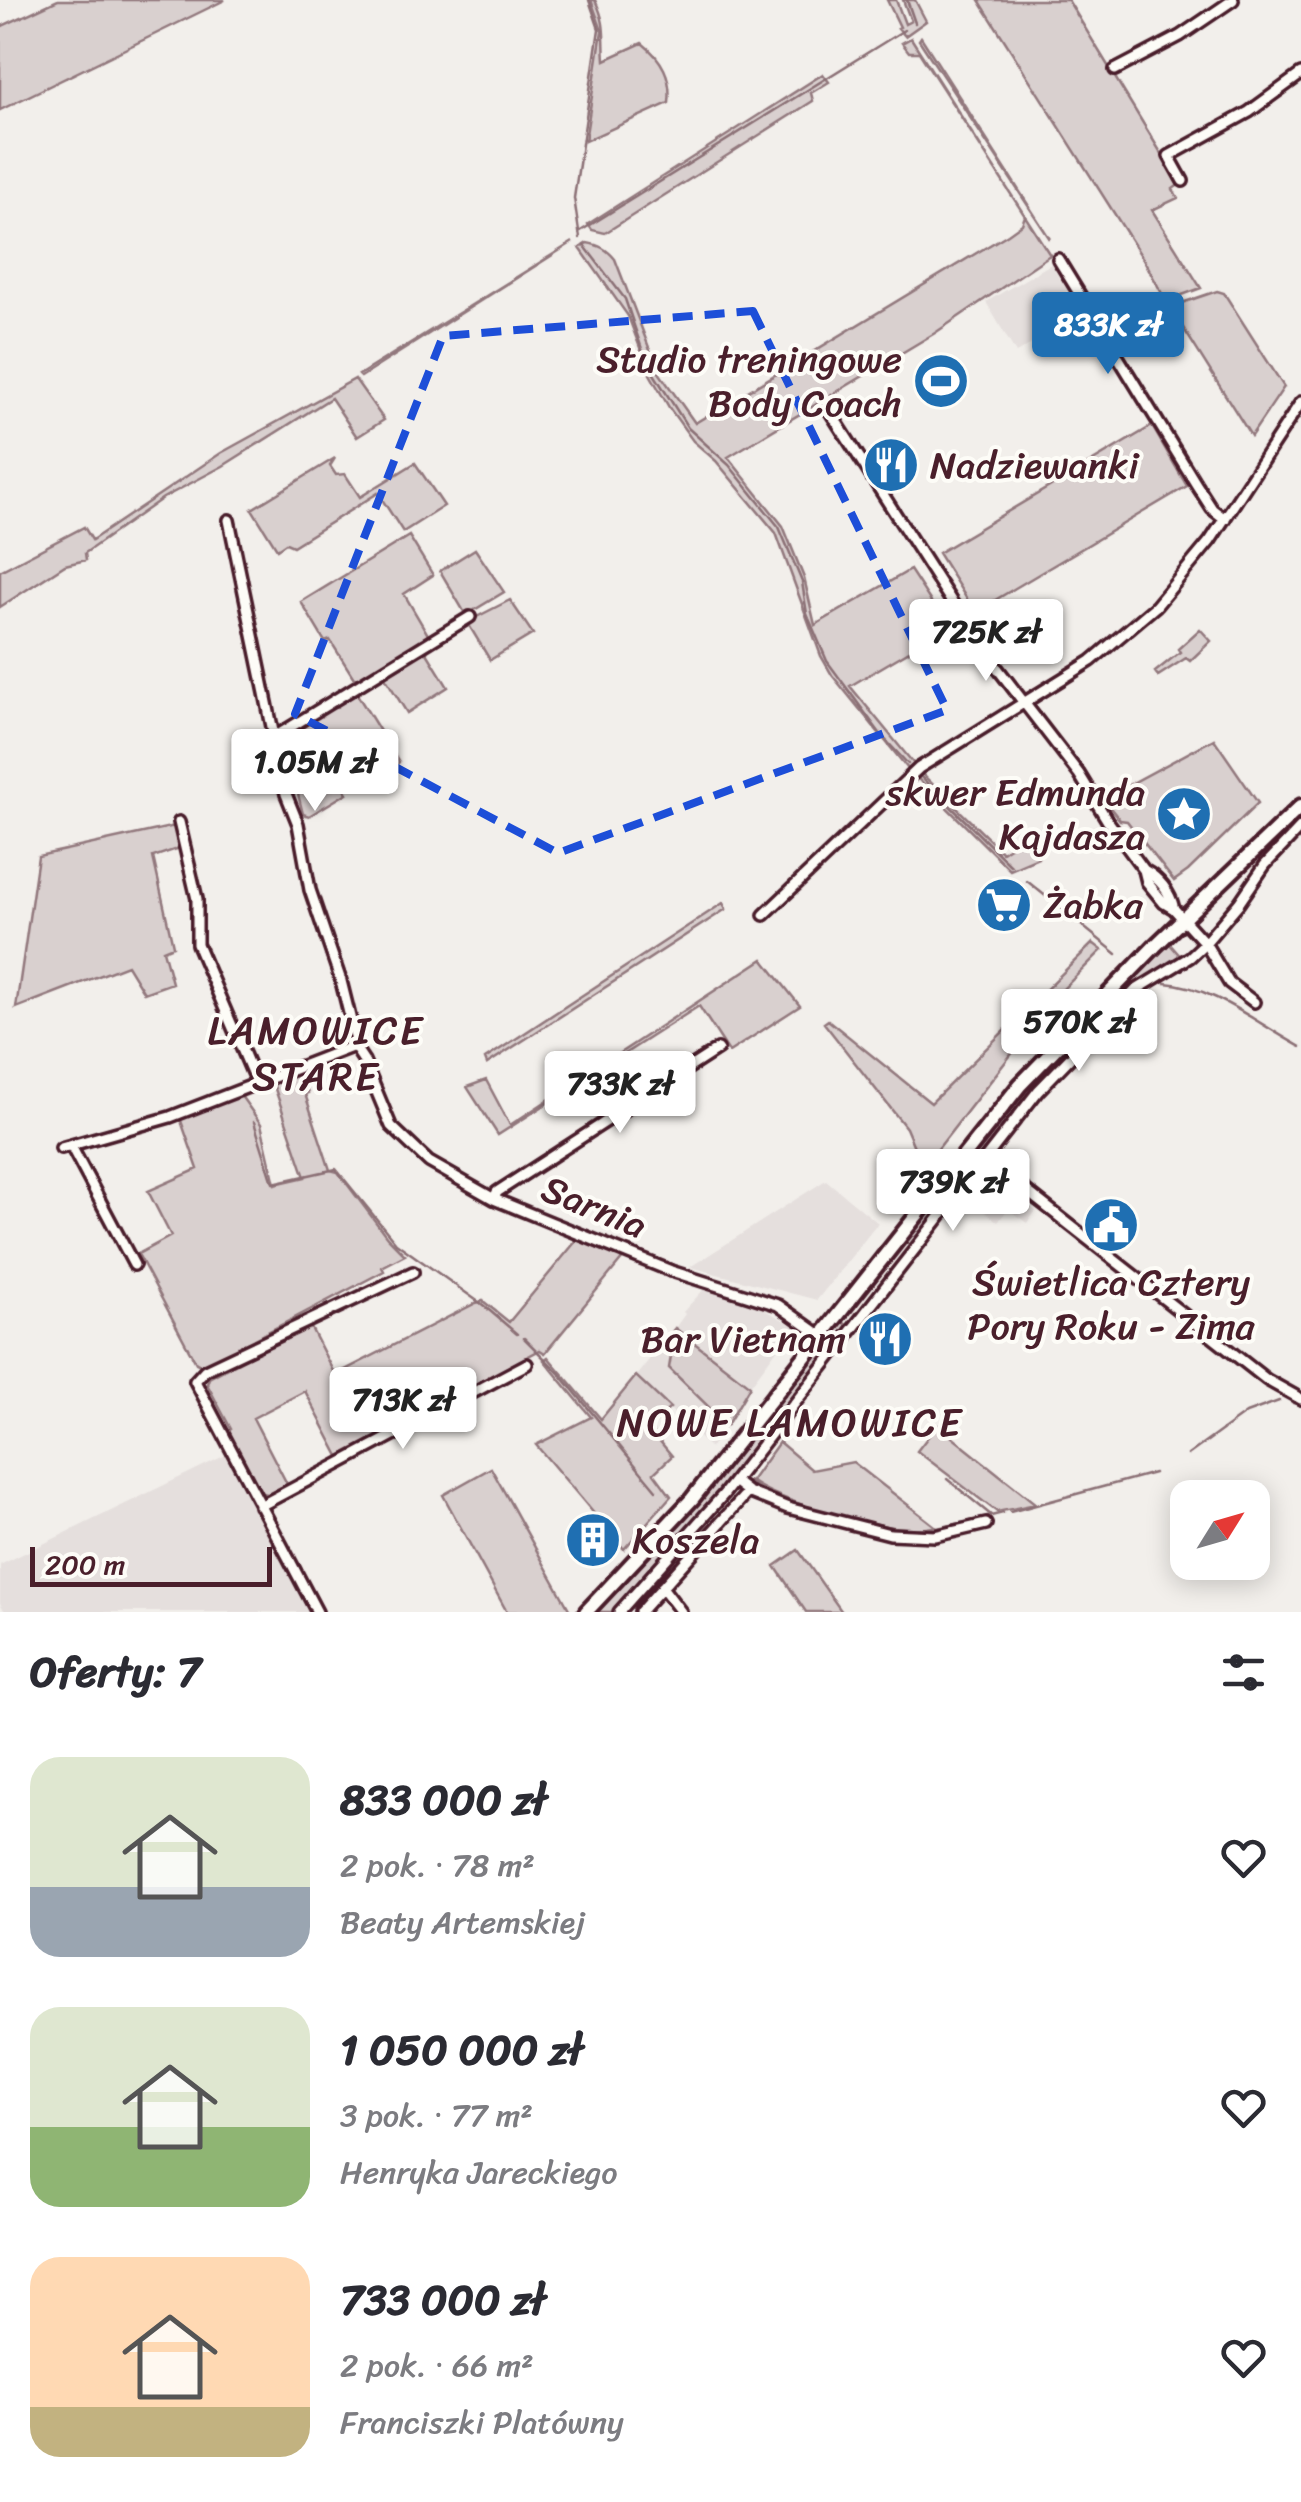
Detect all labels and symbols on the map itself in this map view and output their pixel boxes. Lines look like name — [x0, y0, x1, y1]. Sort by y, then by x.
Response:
pin: 833K zł — [1016, 292, 1200, 377]
place label: Studio treningowe Body Coach — [596, 326, 902, 437]
sports icon: Studio treningowe Body Coach — [911, 351, 971, 411]
place label: Nadziewanki — [930, 432, 1140, 499]
restaurant icon: Nadziewanki — [861, 435, 921, 495]
pin: 725K zł — [894, 599, 1078, 684]
pin: 1.05M zł — [212, 729, 418, 814]
place label: skwer Edmunda Kajdasza — [885, 759, 1145, 870]
place icon: skwer Edmunda Kajdasza — [1154, 784, 1214, 844]
place label: Żabka — [1043, 872, 1144, 939]
supermarket icon: Żabka — [974, 875, 1034, 935]
pin: 570K zł — [987, 989, 1171, 1074]
district label: LAMOWICE STARE — [207, 995, 425, 1112]
pin: 733K zł — [528, 1051, 712, 1136]
pin: 739K zł — [861, 1149, 1045, 1234]
street label: Sarnia — [531, 1156, 657, 1258]
public building icon: Świetlica Cztery Pory Roku - Zima — [1081, 1195, 1141, 1255]
place label: Świetlica Cztery Pory Roku - Zima — [967, 1249, 1256, 1360]
place label: Bar Vietnam — [641, 1306, 846, 1373]
restaurant icon: Bar Vietnam — [855, 1309, 915, 1369]
pin: 713K zł — [311, 1367, 495, 1452]
district label: NOWE LAMOWICE — [617, 1387, 964, 1458]
north arrow — [1170, 1480, 1270, 1580]
place label: Koszela — [632, 1507, 759, 1574]
building icon: Koszela — [563, 1510, 623, 1570]
scale bar — [30, 1542, 272, 1586]

